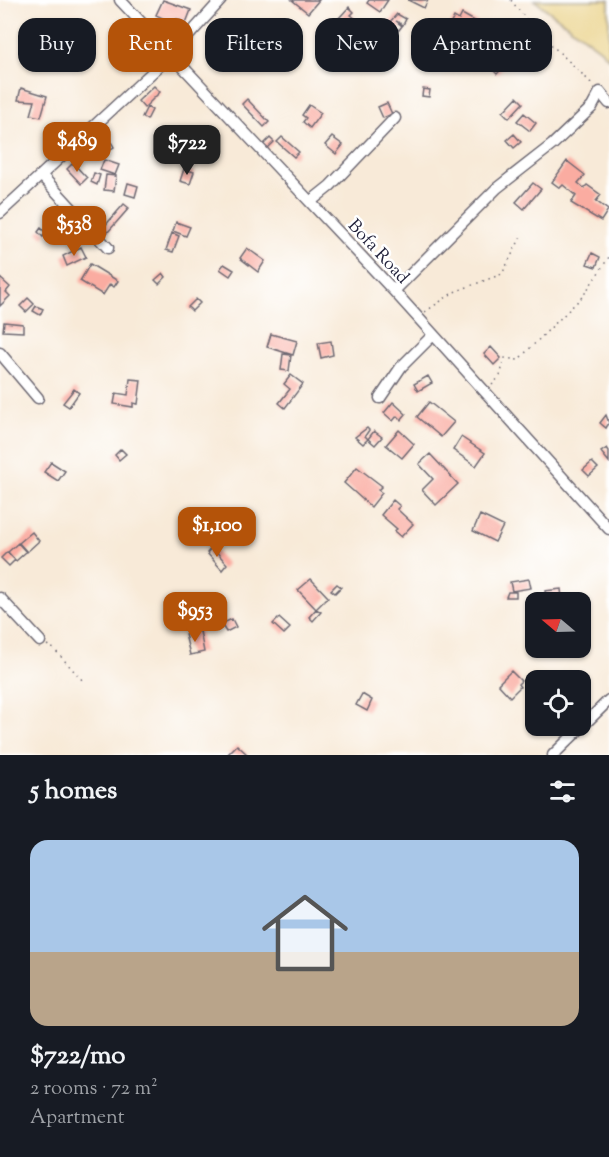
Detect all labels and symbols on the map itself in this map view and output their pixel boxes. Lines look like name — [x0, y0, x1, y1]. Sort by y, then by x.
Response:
pin: $489 — [41, 122, 113, 173]
pin: $722 — [151, 125, 223, 176]
pin: $538 — [38, 206, 110, 257]
street label: Bofa Road — [341, 214, 414, 290]
pin: $1,100 — [168, 507, 266, 558]
pin: $953 — [159, 592, 231, 643]
north arrow — [525, 592, 591, 658]

